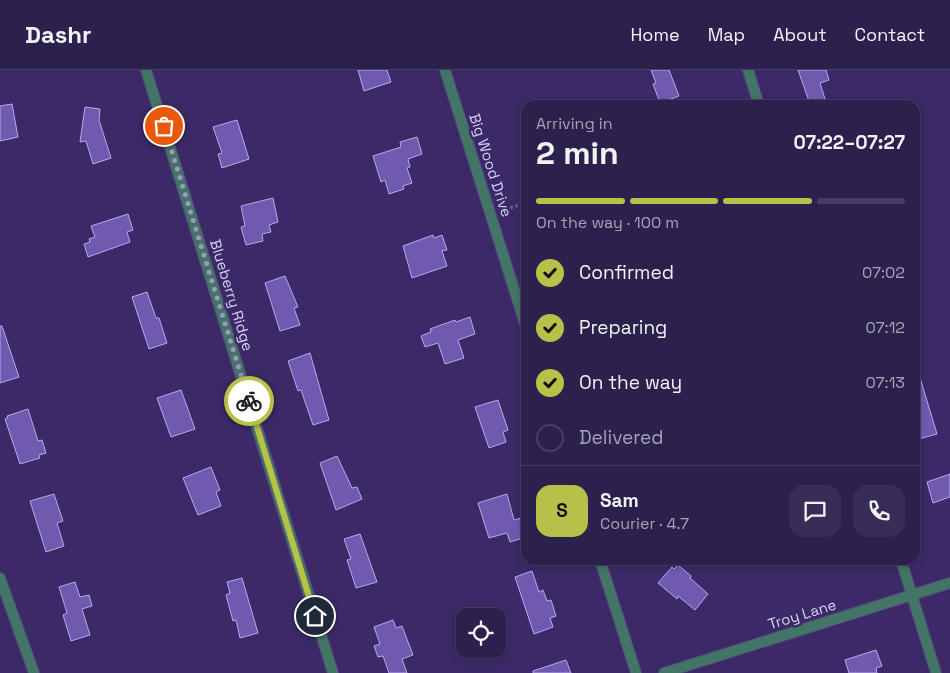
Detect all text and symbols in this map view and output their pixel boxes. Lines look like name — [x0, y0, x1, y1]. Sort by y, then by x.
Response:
text: Dashr — [25, 19, 92, 50]
text: Home — [631, 23, 680, 46]
text: Map — [708, 23, 745, 46]
text: About — [773, 23, 827, 46]
text: Contact — [855, 23, 925, 46]
pin — [143, 105, 185, 147]
street label: Big Wood Drive — [465, 111, 517, 219]
icon: bag — [150, 112, 178, 140]
text: Arriving in — [536, 113, 613, 134]
text: 07:22–07:27 — [793, 130, 905, 155]
text: 2 min — [536, 133, 619, 173]
text: On the way · 100 m — [536, 212, 679, 233]
street label: Blueberry Ridge — [206, 237, 258, 353]
icon: check — [536, 259, 564, 287]
text: Confirmed — [579, 260, 674, 285]
text: 07:02 — [862, 262, 905, 283]
icon: check — [536, 314, 564, 342]
text: Preparing — [579, 315, 667, 340]
text: 07:12 — [866, 317, 905, 338]
icon: check — [536, 369, 564, 397]
text: On the way — [579, 370, 682, 395]
text: 07:13 — [866, 372, 905, 393]
courier — [224, 376, 274, 426]
icon: bike — [235, 387, 263, 415]
text: Delivered — [579, 425, 664, 450]
button: chat — [789, 485, 841, 537]
button: phone — [853, 485, 905, 537]
text: Sam — [600, 488, 639, 513]
text: S — [556, 498, 568, 523]
text: Courier · 4.7 — [600, 513, 689, 534]
pin — [294, 595, 336, 637]
street label: Troy Lane — [766, 595, 838, 633]
icon: home — [301, 602, 329, 630]
map controls — [456, 608, 506, 658]
button: locate — [456, 608, 506, 658]

